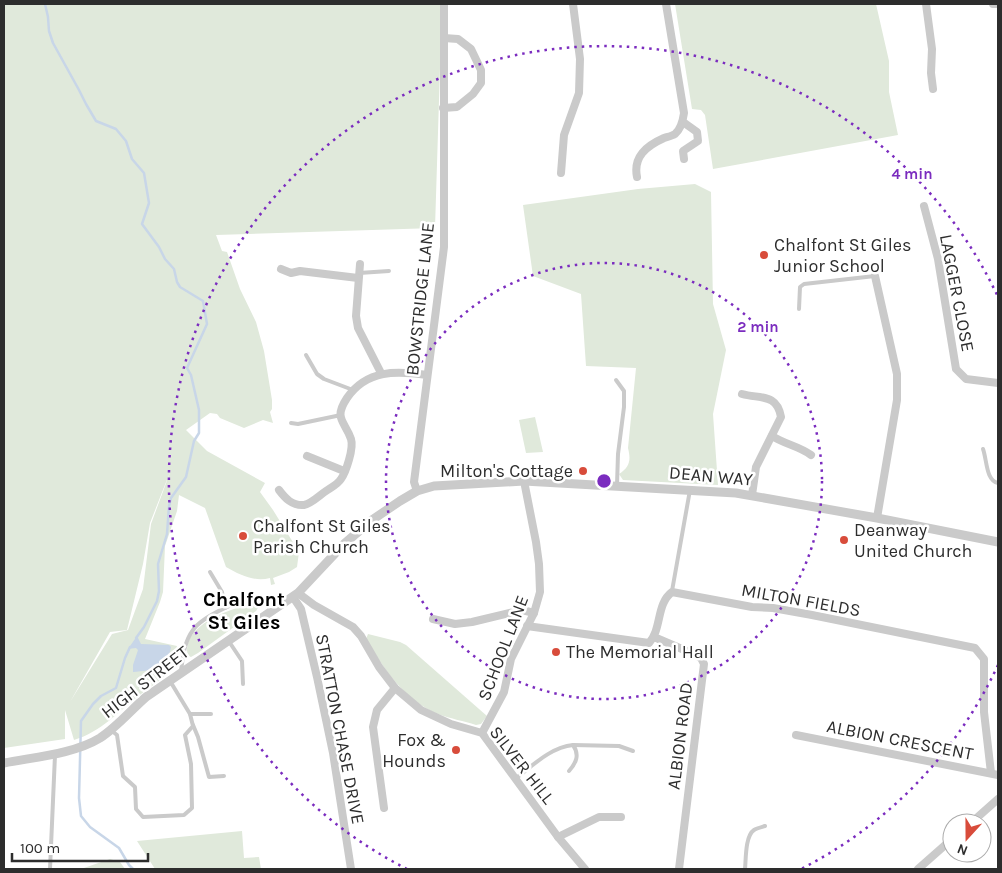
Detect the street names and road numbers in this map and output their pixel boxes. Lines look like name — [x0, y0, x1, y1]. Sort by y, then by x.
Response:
street label: BOWSTRIDGE LANE — [401, 221, 439, 377]
street label: LAGGER CLOSE — [935, 232, 979, 354]
street label: DEAN WAY — [668, 461, 754, 491]
street label: MILTON FIELDS — [740, 579, 862, 621]
street label: SCHOOL LANE — [473, 592, 533, 704]
street label: STRATTON CHASE DRIVE — [311, 632, 369, 826]
street label: HIGH STREET — [97, 641, 193, 723]
street label: ALBION ROAD — [662, 681, 698, 791]
street label: ALBION CRESCENT — [825, 715, 975, 765]
street label: SILVER HILL — [485, 722, 560, 809]

